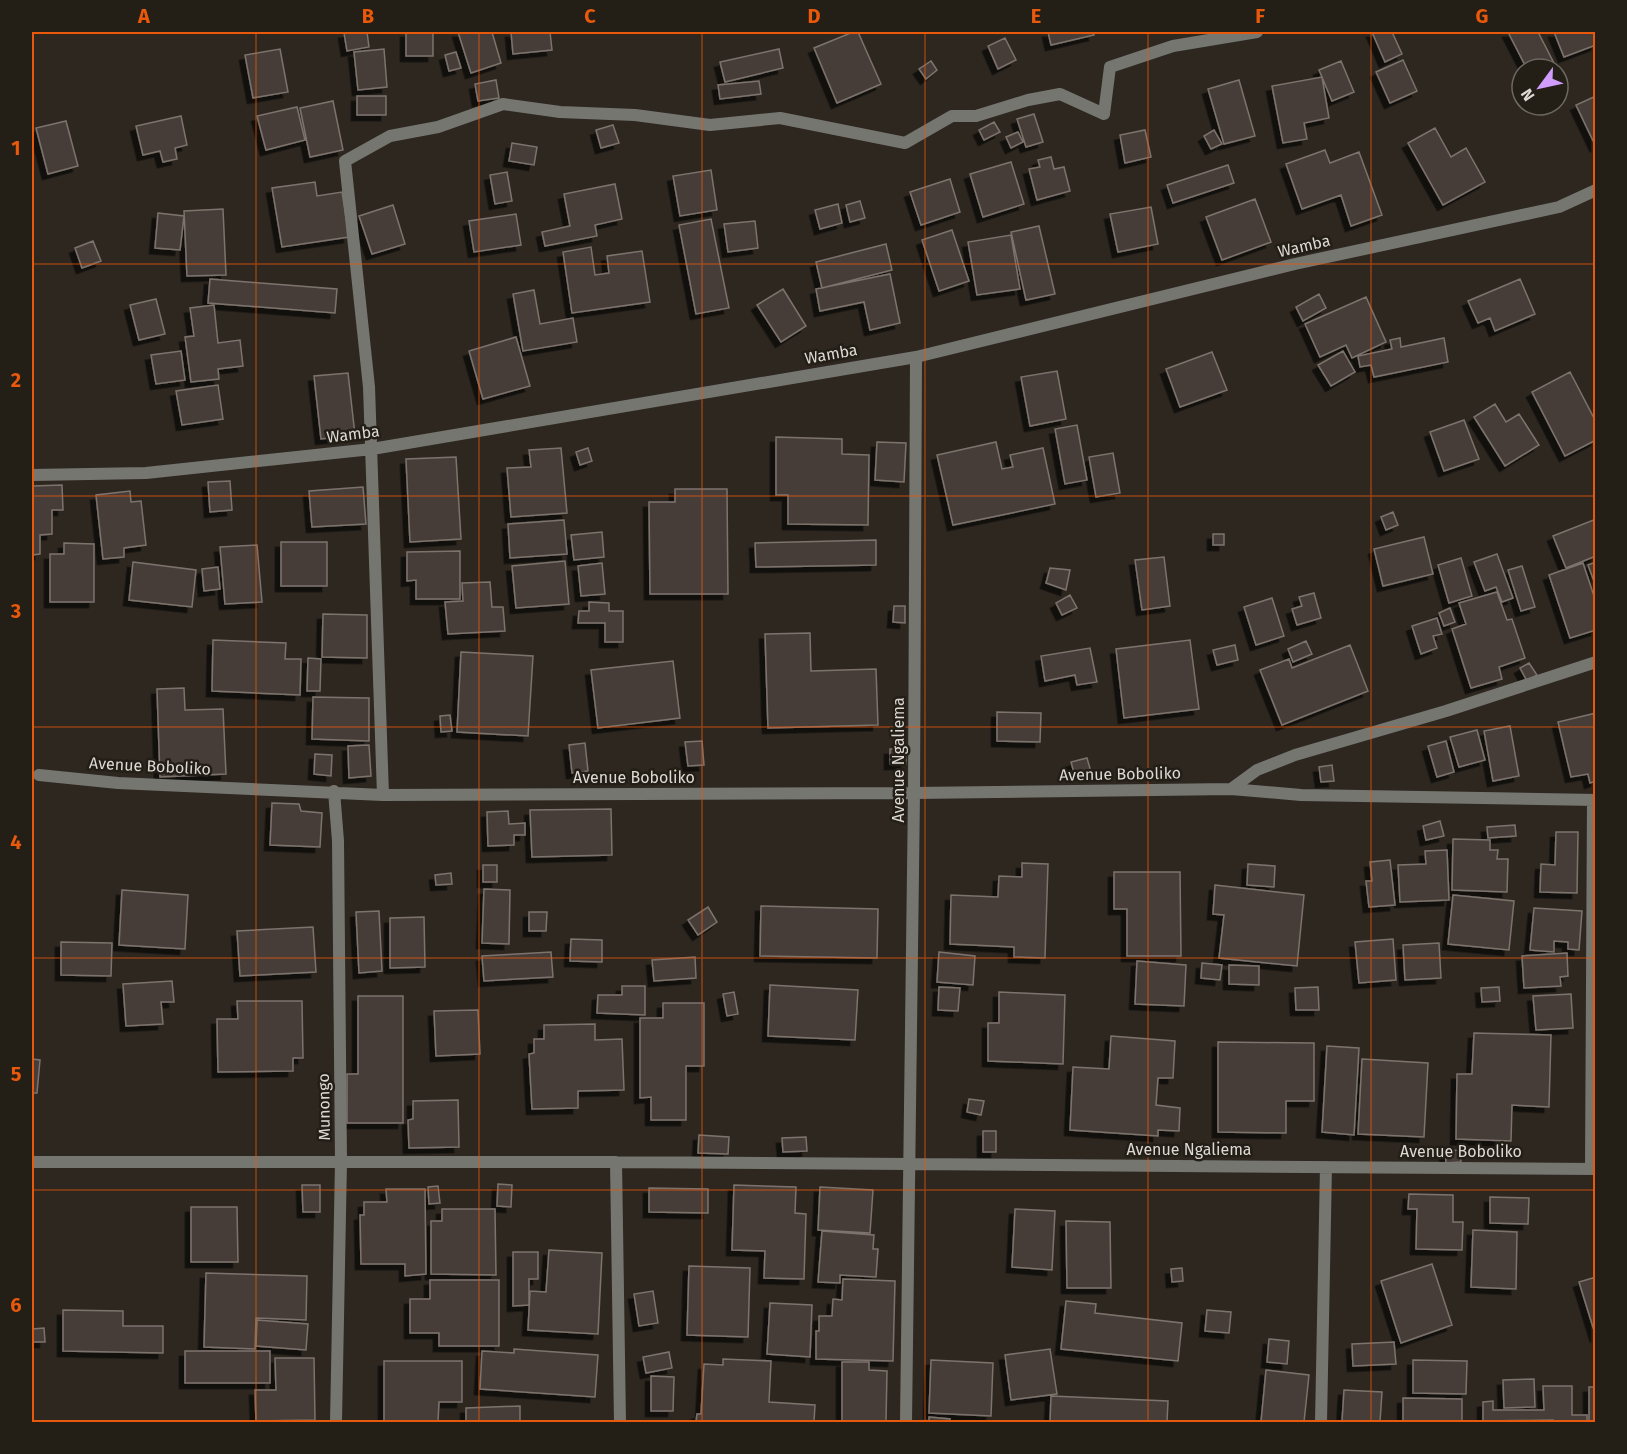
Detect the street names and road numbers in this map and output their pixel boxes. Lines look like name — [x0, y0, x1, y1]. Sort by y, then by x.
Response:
street label: Wamba — [1276, 231, 1332, 261]
street label: Wamba — [803, 340, 859, 368]
street label: Wamba — [325, 421, 381, 447]
street label: Avenue Ngaliema — [889, 697, 908, 823]
street label: Avenue Boboliko — [89, 753, 211, 779]
street label: Avenue Boboliko — [1059, 763, 1181, 785]
street label: Avenue Boboliko — [573, 768, 695, 787]
street label: Munongo — [314, 1073, 334, 1141]
street label: Avenue Ngaliema — [1126, 1140, 1252, 1159]
street label: Avenue Boboliko — [1400, 1142, 1522, 1161]

